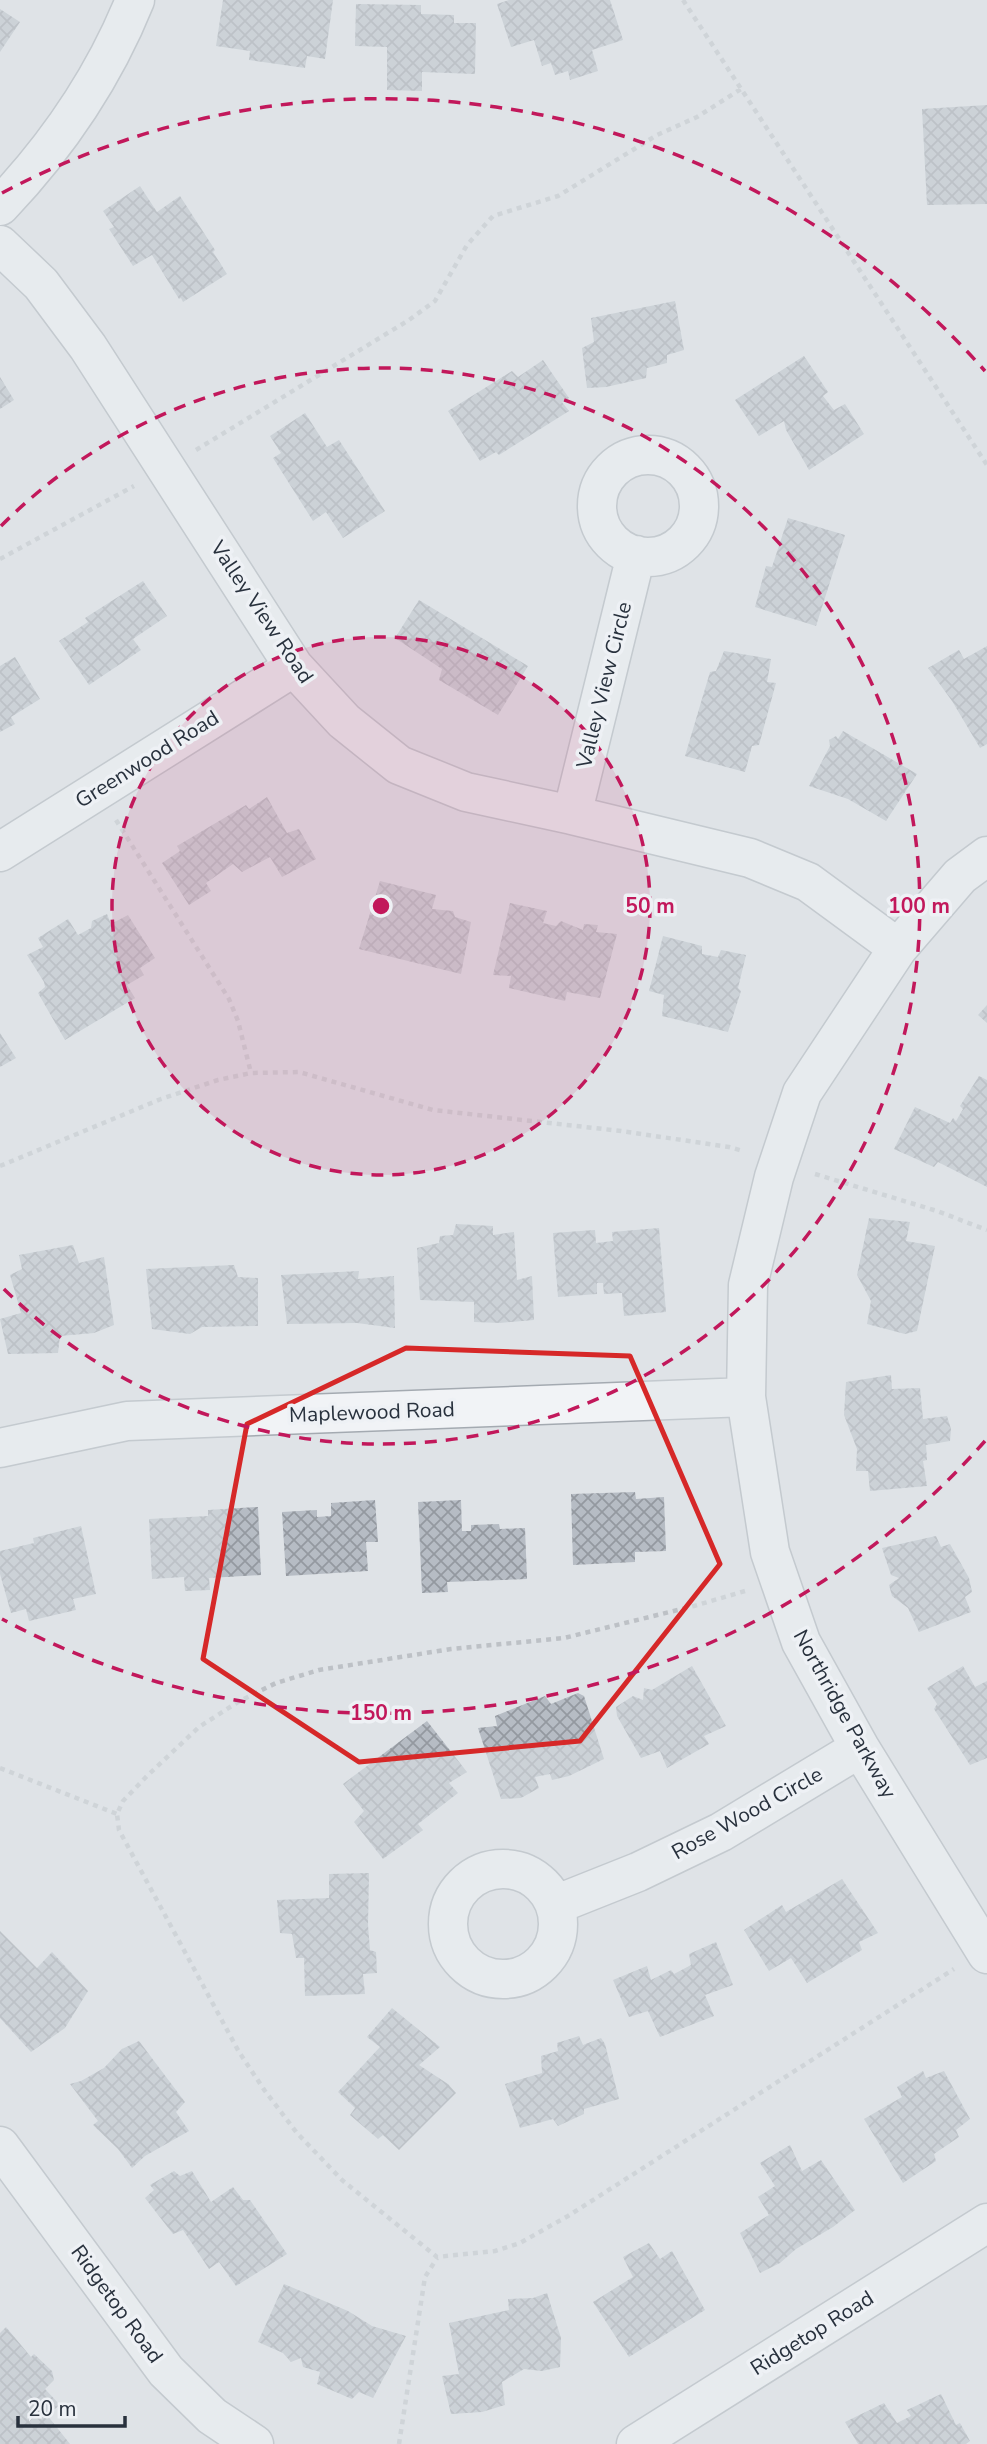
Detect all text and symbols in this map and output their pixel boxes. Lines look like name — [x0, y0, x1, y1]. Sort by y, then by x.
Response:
street label: Valley View Road — [203, 534, 320, 689]
street label: Valley View Circle — [570, 599, 638, 772]
street label: Greenwood Road — [70, 704, 224, 814]
text: 50 m — [625, 892, 675, 920]
text: 100 m — [888, 892, 950, 920]
centre of rings — [369, 894, 393, 918]
street label: Maplewood Road — [289, 1395, 455, 1429]
street label: Northridge Parkway — [787, 1625, 903, 1804]
text: 150 m — [350, 1699, 412, 1727]
street label: Rose Wood Circle — [667, 1760, 827, 1866]
street label: Ridgetop Road — [65, 2239, 169, 2369]
street label: Ridgetop Road — [745, 2284, 879, 2382]
scale bar — [18, 2384, 124, 2428]
text: 20 m — [28, 2395, 77, 2423]

